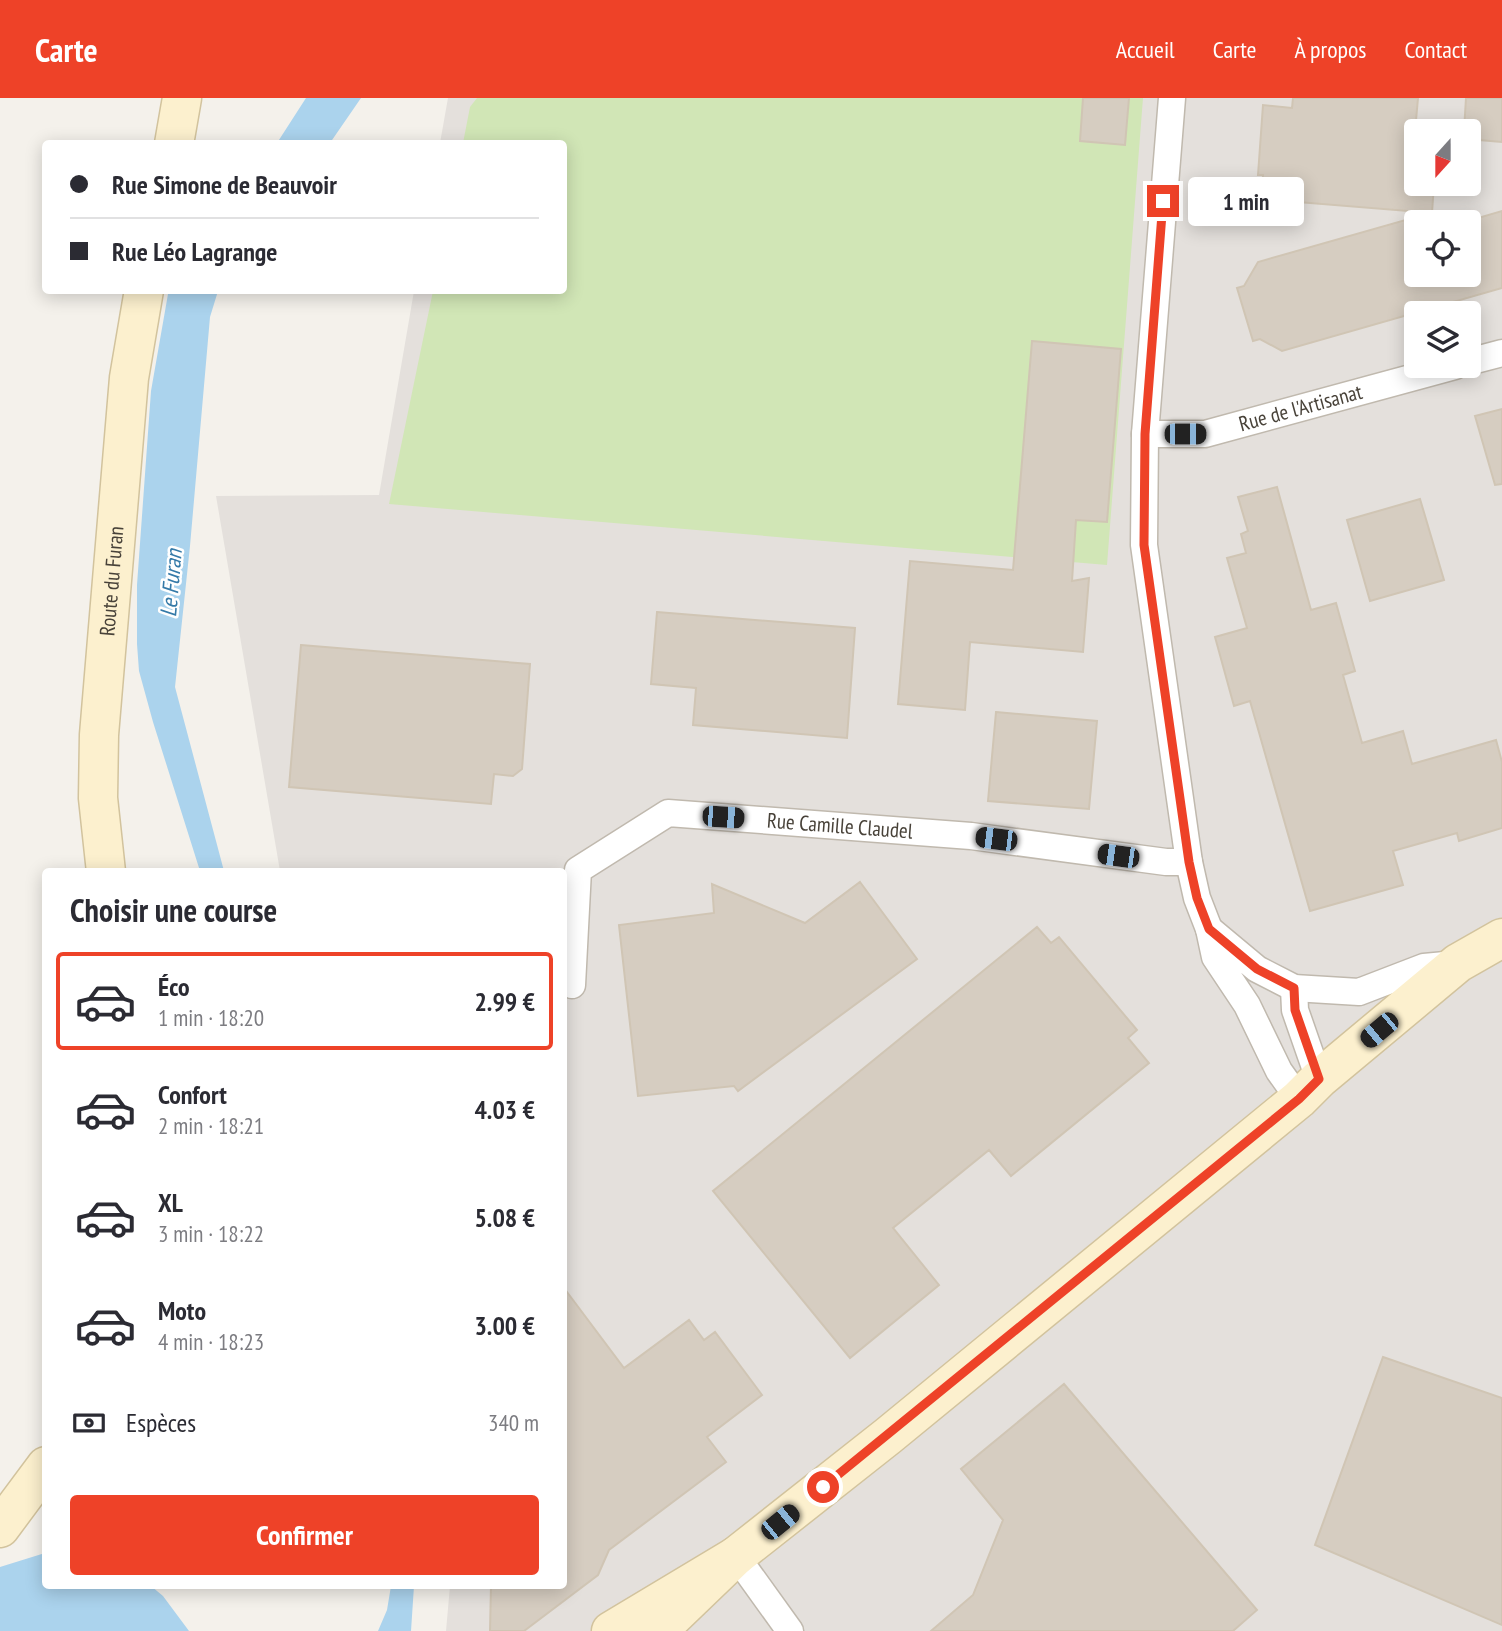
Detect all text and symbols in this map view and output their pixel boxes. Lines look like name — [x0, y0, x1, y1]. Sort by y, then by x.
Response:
text: Carte — [35, 28, 98, 71]
text: Accueil — [1116, 34, 1175, 65]
text: Carte — [1213, 34, 1256, 65]
text: À propos — [1294, 34, 1366, 65]
text: Contact — [1404, 34, 1467, 65]
north arrow — [1404, 119, 1480, 196]
map controls — [1404, 119, 1481, 378]
text: Rue Simone de Beauvoir — [112, 168, 337, 201]
callout: 1 min — [1188, 176, 1303, 226]
route end — [1147, 185, 1179, 217]
text: 1 min — [1223, 187, 1269, 216]
button: locate — [1404, 210, 1481, 287]
text: Rue Léo Lagrange — [112, 235, 277, 268]
button: layers — [1404, 301, 1481, 378]
street label: Rue de l'Artisanat — [1236, 378, 1365, 437]
car — [1165, 424, 1207, 445]
street label: Route du Furan — [93, 525, 130, 637]
water label: Le Furan — [153, 546, 188, 618]
car — [702, 805, 745, 829]
street label: Rue Camille Claudel — [766, 807, 914, 845]
car — [974, 826, 1019, 852]
car — [1096, 843, 1141, 869]
text: Choisir une course — [70, 889, 277, 931]
icon: car — [74, 970, 137, 1033]
text: Éco — [158, 970, 190, 1003]
text: 2.99 € — [474, 985, 535, 1018]
text: 1 min · 18:20 — [158, 1003, 264, 1032]
car — [1357, 1008, 1402, 1052]
icon: car — [74, 1078, 137, 1141]
text: Confort — [158, 1078, 227, 1111]
text: 4.03 € — [474, 1093, 535, 1126]
text: 2 min · 18:21 — [158, 1111, 264, 1140]
icon: car — [74, 1186, 137, 1249]
text: XL — [158, 1186, 183, 1219]
text: 5.08 € — [474, 1201, 535, 1234]
text: 3 min · 18:22 — [158, 1219, 264, 1248]
icon: car — [74, 1294, 137, 1357]
text: Moto — [158, 1294, 206, 1327]
text: 3.00 € — [474, 1309, 535, 1342]
text: 4 min · 18:23 — [158, 1327, 264, 1356]
icon: cash — [70, 1404, 108, 1442]
text: Espèces — [126, 1406, 196, 1439]
text: 340 m — [488, 1408, 539, 1437]
route start — [807, 1471, 839, 1503]
button: Confirmer — [70, 1495, 539, 1575]
car — [758, 1501, 803, 1543]

